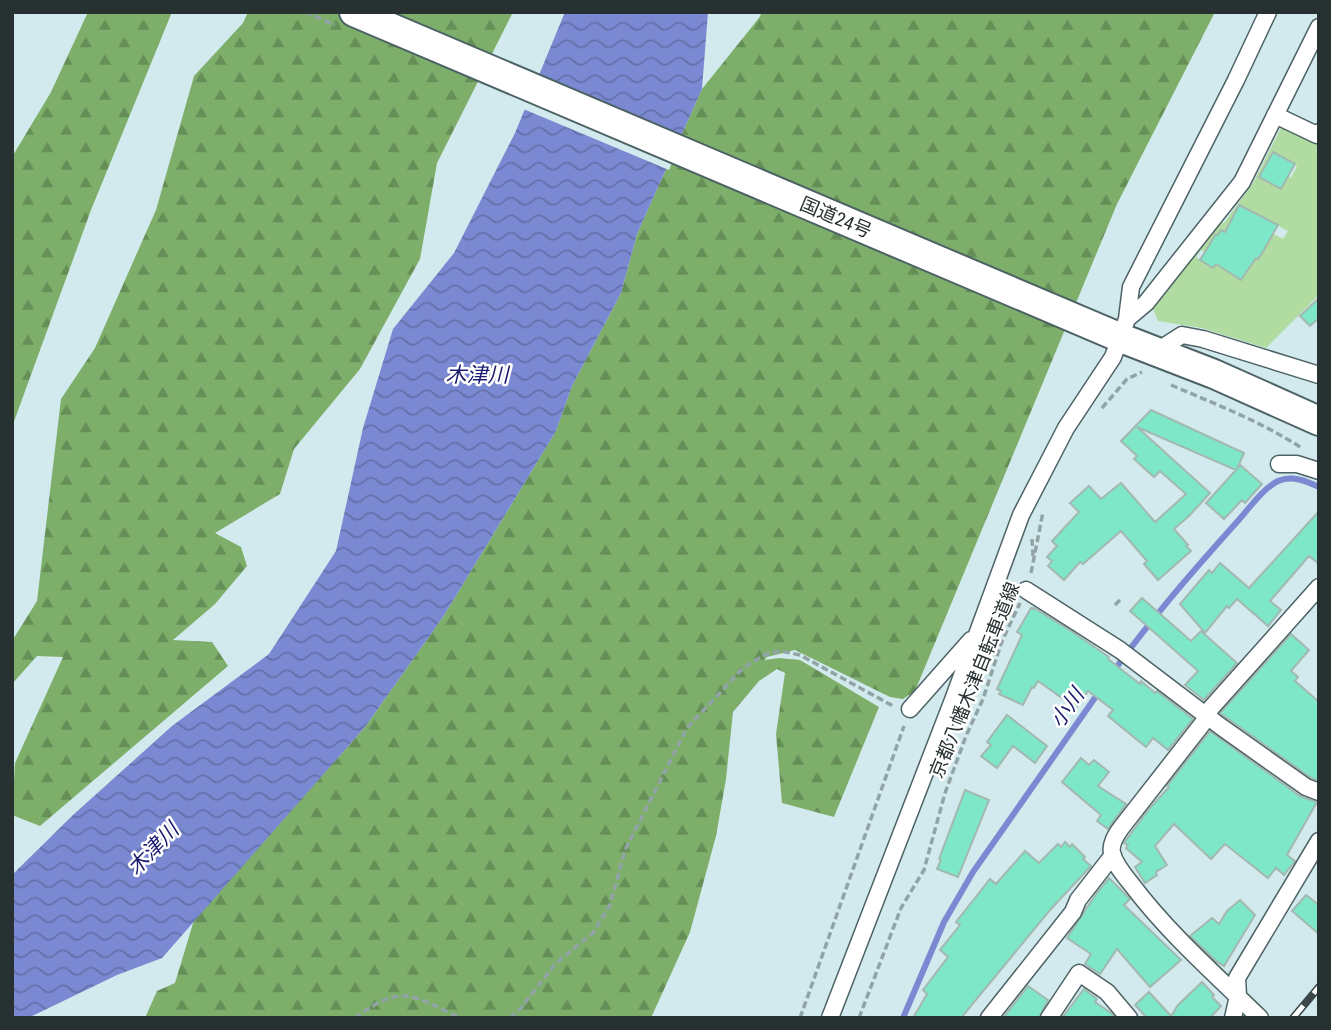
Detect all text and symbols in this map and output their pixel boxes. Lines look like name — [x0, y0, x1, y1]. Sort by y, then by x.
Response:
street label: 国道24号 — [796, 192, 875, 243]
water label: 木津川 — [446, 363, 510, 387]
street label: 京都八幡木津自転車道線 — [925, 579, 1024, 781]
water label: 小川 — [1045, 682, 1090, 732]
water label: 木津川 — [122, 817, 185, 880]

